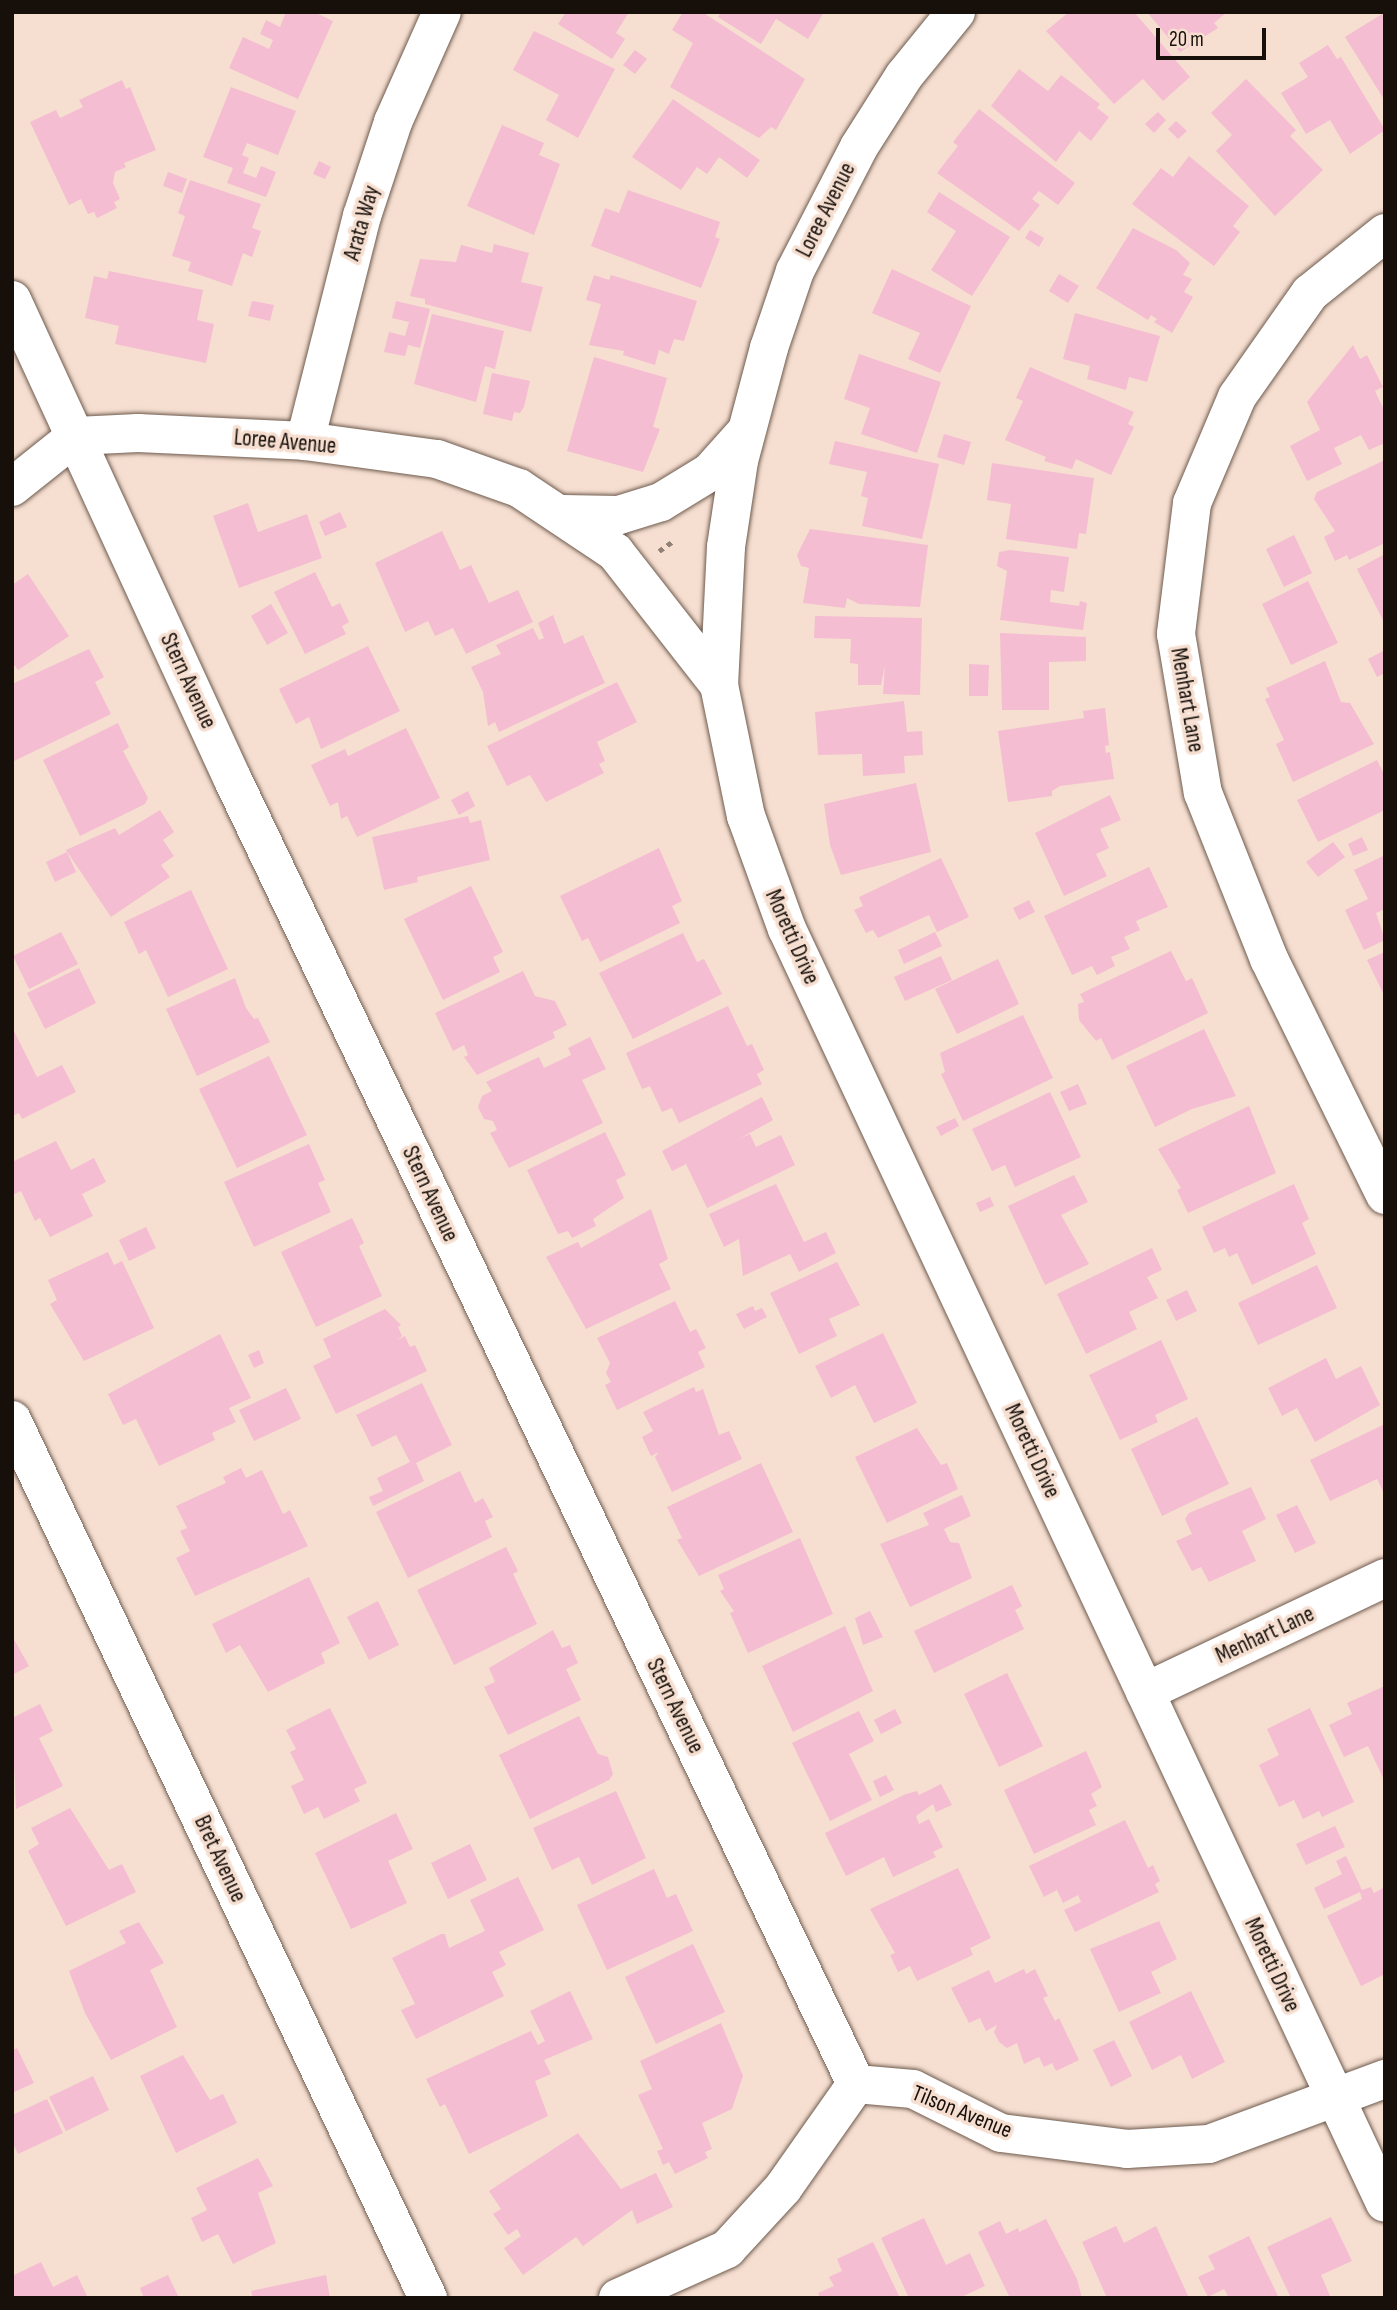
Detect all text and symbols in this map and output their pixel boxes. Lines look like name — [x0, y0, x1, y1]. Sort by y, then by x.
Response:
scale bar — [1159, 14, 1269, 58]
text: 20 m — [1169, 27, 1204, 52]
street label: Loree Avenue — [790, 158, 862, 262]
street label: Arata Way — [338, 182, 386, 264]
street label: Loree Avenue — [233, 424, 337, 460]
street label: Stern Avenue — [154, 629, 222, 733]
street label: Menhart Lane — [1164, 646, 1210, 754]
street label: Moretti Drive — [759, 885, 825, 989]
street label: Stern Avenue — [396, 1142, 464, 1246]
street label: Moretti Drive — [998, 1400, 1066, 1502]
street label: Menhart Lane — [1211, 1600, 1319, 1670]
street label: Stern Avenue — [640, 1654, 710, 1758]
street label: Bret Avenue — [188, 1811, 252, 1907]
street label: Moretti Drive — [1238, 1914, 1306, 2016]
street label: Tilson Avenue — [908, 2079, 1016, 2145]

